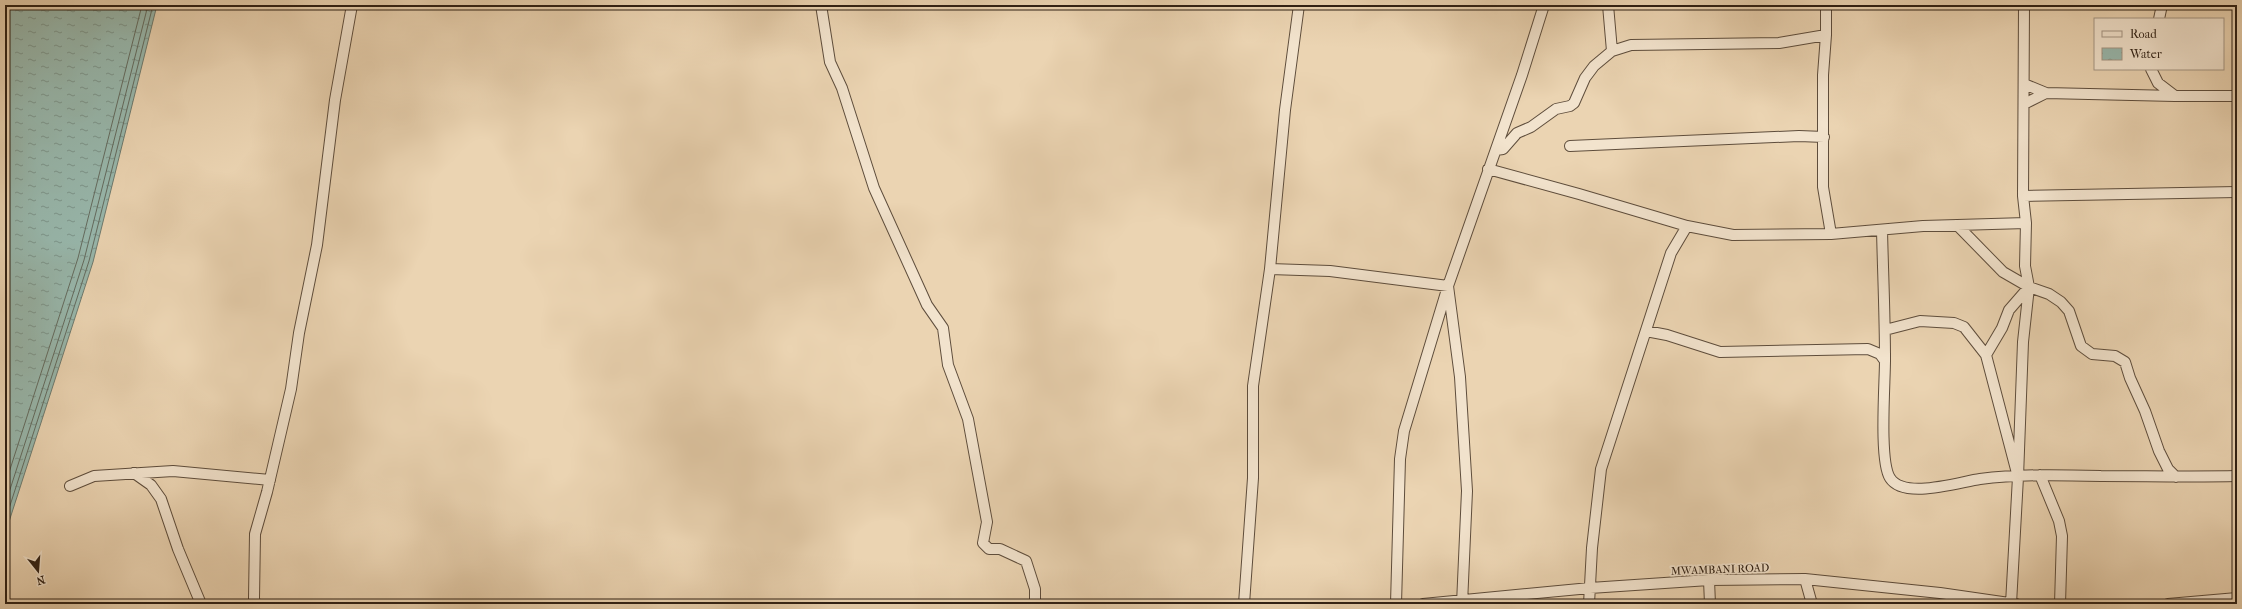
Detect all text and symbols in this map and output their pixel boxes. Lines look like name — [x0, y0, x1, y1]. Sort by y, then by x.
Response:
legend — [2094, 18, 2224, 70]
text: Road — [2130, 27, 2157, 41]
text: Water — [2129, 47, 2163, 61]
north arrow — [18, 551, 58, 591]
street label: MWAMBANI ROAD — [1671, 561, 1769, 578]
text: N — [34, 573, 47, 588]

